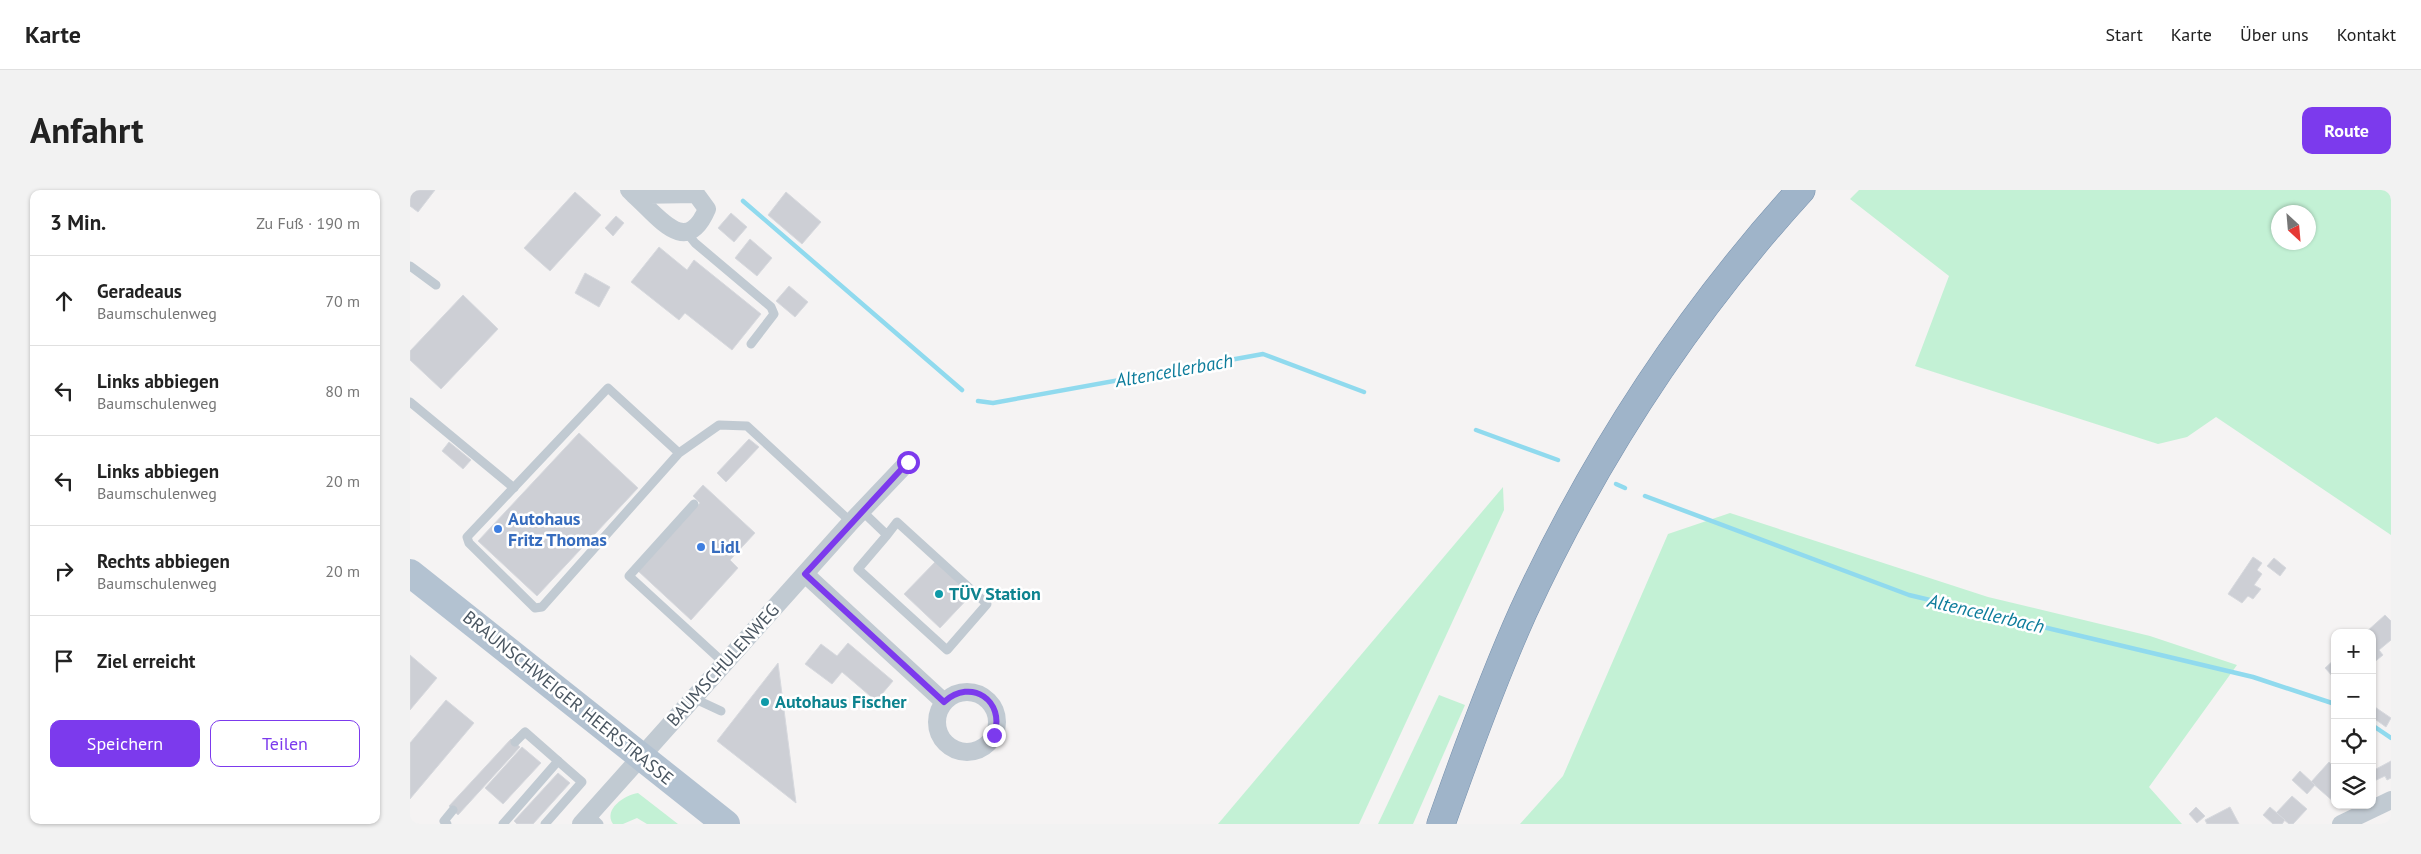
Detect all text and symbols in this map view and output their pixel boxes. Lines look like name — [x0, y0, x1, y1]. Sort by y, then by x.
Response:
text: Karte — [25, 19, 81, 50]
text: Start — [2105, 23, 2143, 46]
text: Karte — [2171, 23, 2212, 46]
text: Über uns — [2240, 23, 2309, 46]
text: Kontakt — [2337, 23, 2396, 46]
text: Anfahrt — [30, 107, 143, 153]
button: Route — [2302, 107, 2391, 154]
north arrow — [2271, 205, 2316, 250]
text: 3 Min. — [50, 209, 106, 236]
text: Zu Fuß · 190 m — [256, 213, 360, 233]
text: Geradeaus — [97, 279, 182, 303]
icon: ahead — [50, 287, 78, 315]
text: 70 m — [325, 291, 360, 311]
text: Baumschulenweg — [97, 303, 217, 323]
water label: Altencellerbach — [1112, 348, 1235, 392]
text: Links abbiegen — [97, 369, 219, 393]
icon: left — [50, 377, 78, 405]
text: 80 m — [325, 381, 360, 401]
text: Baumschulenweg — [97, 393, 217, 413]
route start — [897, 451, 920, 474]
text: Links abbiegen — [97, 459, 219, 483]
icon: left — [50, 467, 78, 495]
text: 20 m — [325, 471, 360, 491]
text: Baumschulenweg — [97, 483, 217, 503]
place label: Autohaus Fritz Thomas — [508, 507, 607, 551]
marker: Autohaus Fritz Thomas — [492, 523, 504, 535]
place label: Lidl — [711, 535, 741, 558]
marker: Lidl — [695, 541, 707, 553]
text: Rechts abbiegen — [97, 549, 230, 573]
icon: right — [50, 557, 78, 585]
text: 20 m — [325, 561, 360, 581]
text: Baumschulenweg — [97, 573, 217, 593]
place label: TÜV Station — [949, 582, 1041, 605]
marker: TÜV Station — [933, 588, 945, 600]
water label: Altencellerbach — [1924, 588, 2047, 638]
street label: BAUMSCHULENWEG — [661, 599, 784, 731]
street label: BRAUNSCHWEIGER HEERSTRASSE — [458, 606, 678, 790]
map controls — [2331, 629, 2376, 809]
button: + — [2331, 629, 2376, 674]
icon: arrive — [50, 647, 78, 675]
text: Ziel erreicht — [97, 649, 195, 673]
button: − — [2331, 674, 2376, 719]
place label: Autohaus Fischer — [775, 690, 907, 713]
marker: Autohaus Fischer — [759, 696, 771, 708]
button: locate — [2331, 719, 2376, 764]
button: Speichern — [50, 720, 200, 767]
button: Teilen — [210, 720, 360, 767]
route end — [983, 724, 1006, 747]
button: layers — [2331, 764, 2376, 809]

